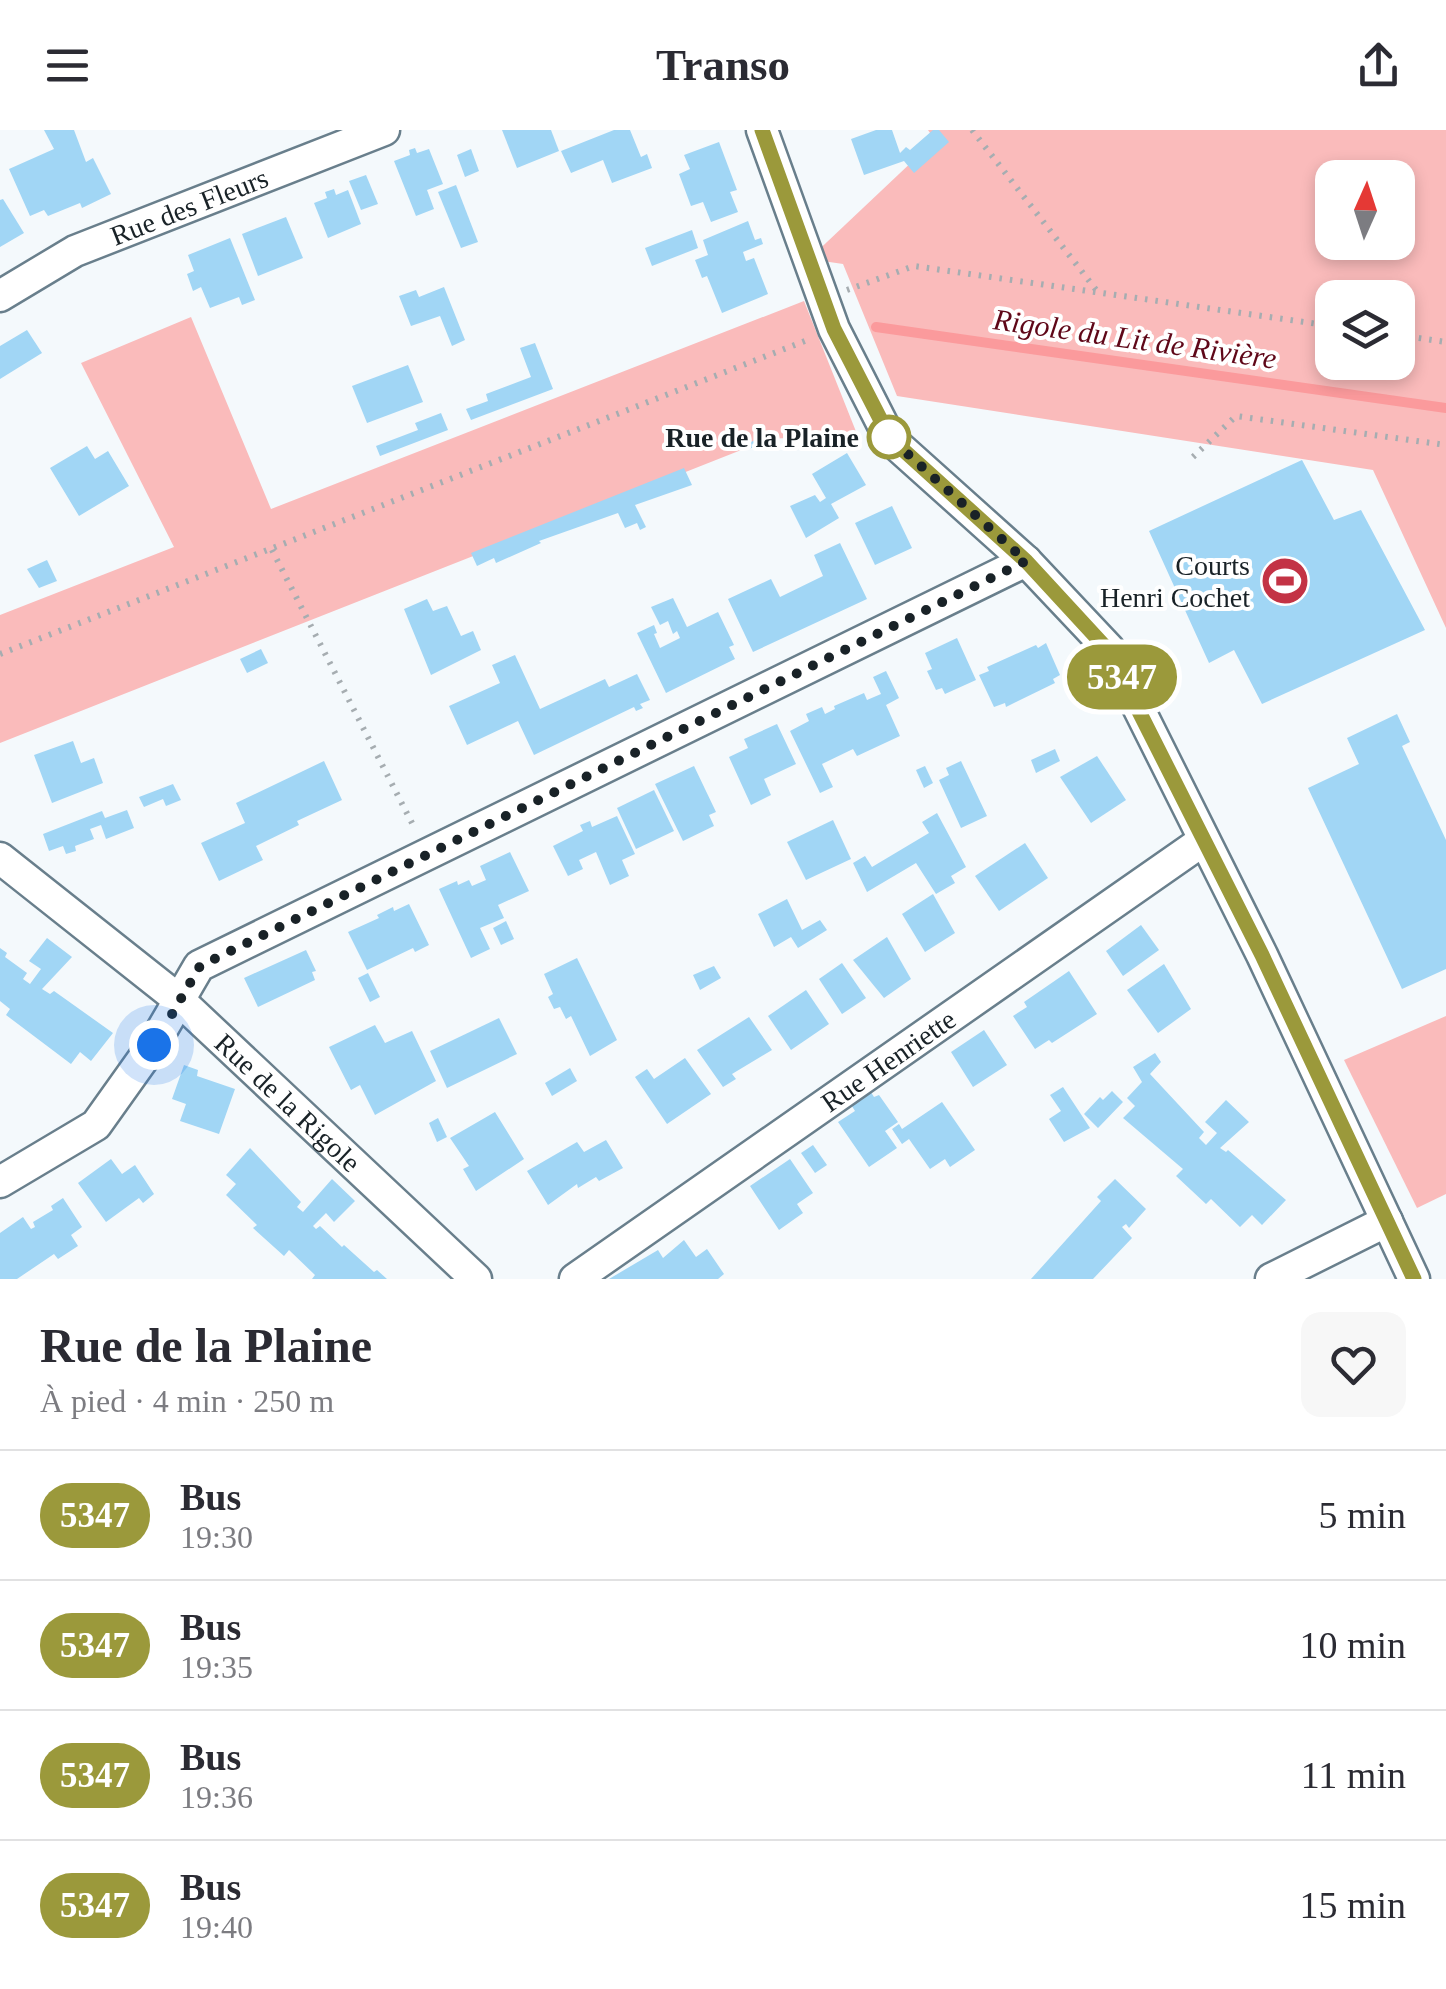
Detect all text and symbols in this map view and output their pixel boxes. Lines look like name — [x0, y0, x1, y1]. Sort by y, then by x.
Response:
icon: menu — [40, 38, 95, 93]
icon: share — [1351, 38, 1406, 93]
text: Transo — [656, 40, 790, 90]
north arrow — [1315, 160, 1415, 260]
map controls — [1315, 160, 1415, 380]
street label: Rue des Fleurs — [106, 162, 272, 252]
button: layers — [1315, 280, 1415, 380]
water label: Rigole du Lit de Rivière — [990, 302, 1279, 375]
marker: Rue de la Plaine — [868, 416, 910, 458]
place label: Rue de la Plaine — [665, 422, 859, 453]
place label: Courts Henri Cochet — [1100, 550, 1250, 613]
sports icon: Courts Henri Cochet — [1259, 555, 1311, 607]
line badge: 5347 — [1052, 644, 1192, 710]
text: 5347 — [1087, 658, 1157, 697]
street label: Rue Henriette — [816, 1003, 962, 1118]
your location — [129, 1020, 179, 1070]
street label: Rue de la Rigole — [209, 1027, 367, 1178]
button: heart — [1301, 1312, 1406, 1417]
text: Rue de la Plaine — [40, 1319, 372, 1372]
text: À pied · 4 min · 250 m — [40, 1383, 334, 1419]
text: Bus — [180, 1476, 241, 1518]
text: 5 min — [1318, 1494, 1406, 1536]
text: 5347 — [60, 1496, 130, 1535]
text: 19:30 — [180, 1519, 253, 1555]
text: Bus — [180, 1606, 241, 1648]
text: 10 min — [1299, 1624, 1406, 1666]
text: 5347 — [60, 1626, 130, 1665]
text: 19:35 — [180, 1649, 253, 1685]
text: Bus — [180, 1736, 241, 1778]
text: 11 min — [1301, 1754, 1406, 1796]
text: 5347 — [60, 1756, 130, 1795]
text: 19:36 — [180, 1779, 253, 1815]
text: Bus — [180, 1866, 241, 1908]
text: 15 min — [1299, 1884, 1406, 1926]
text: 5347 — [60, 1886, 130, 1925]
text: 19:40 — [180, 1909, 253, 1945]

